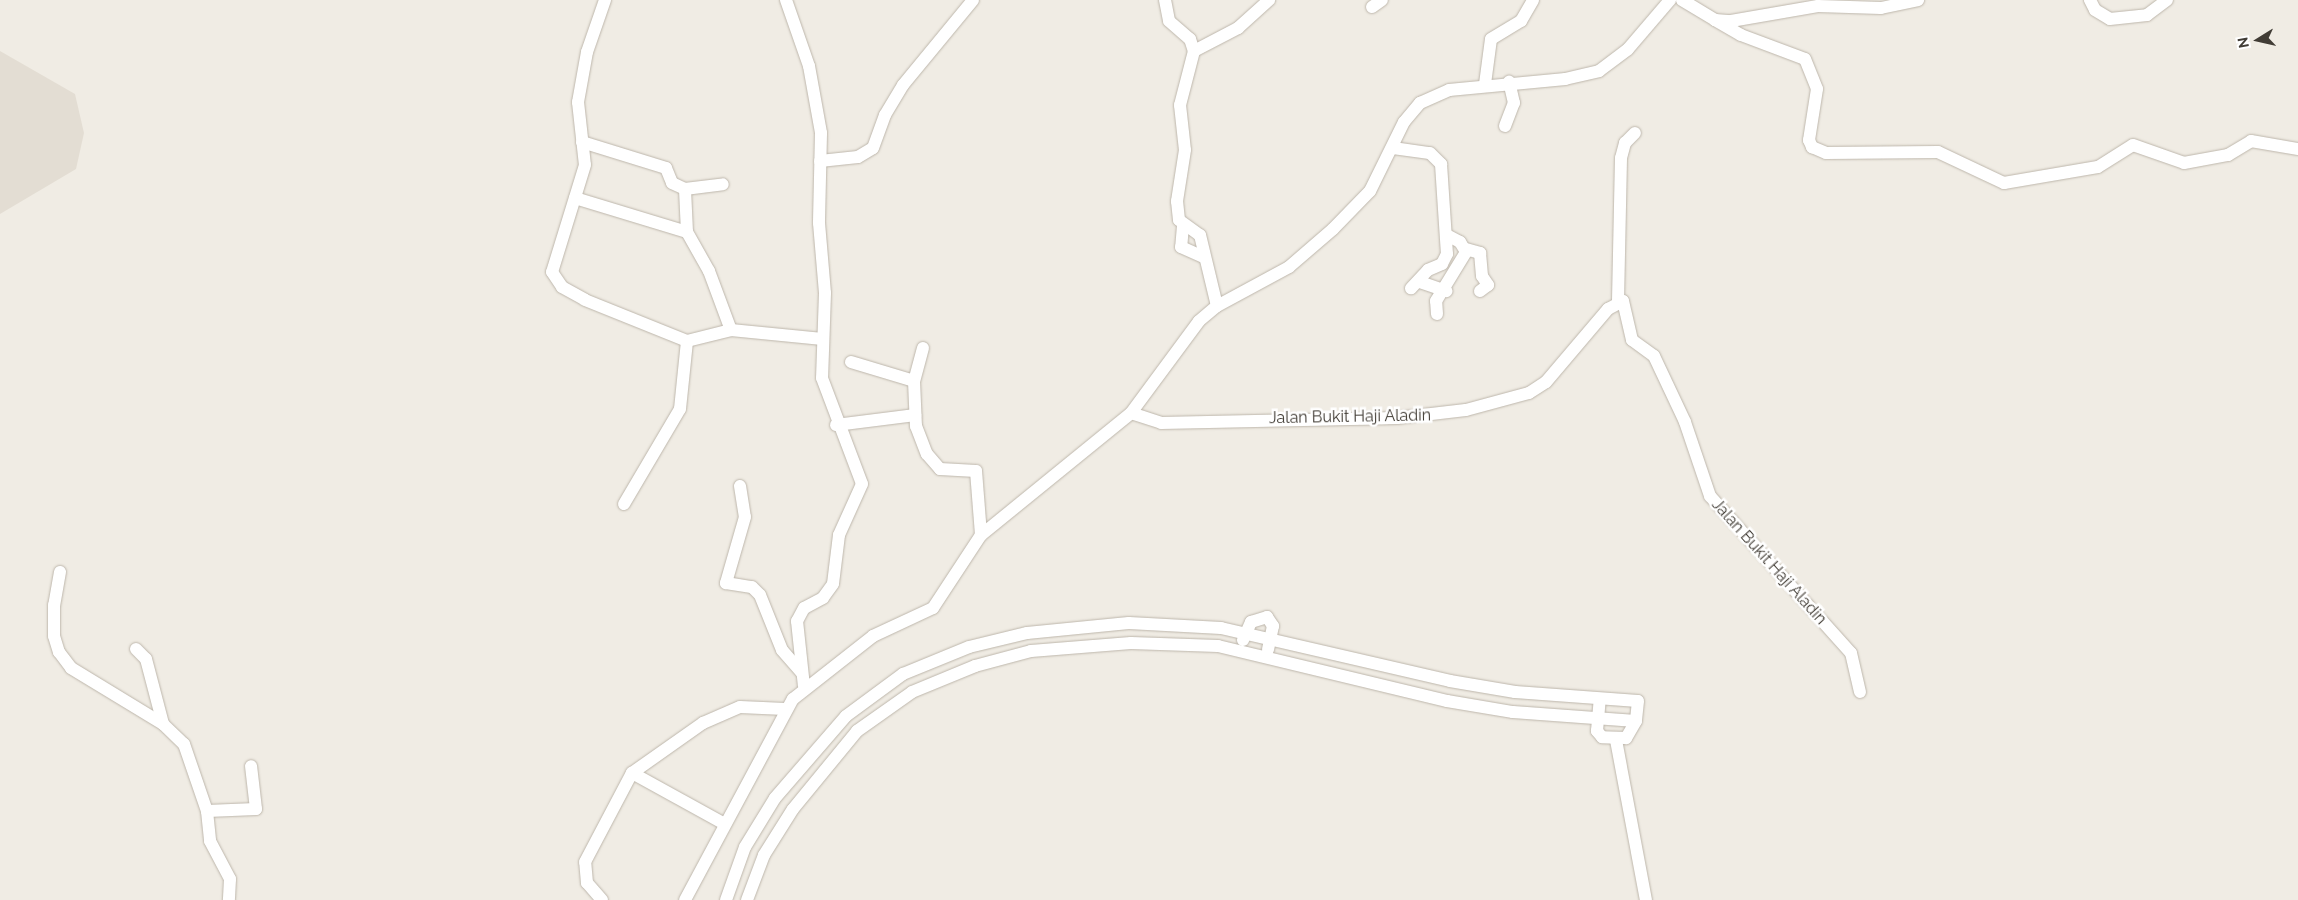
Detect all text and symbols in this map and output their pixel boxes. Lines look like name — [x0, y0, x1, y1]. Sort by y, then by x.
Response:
north arrow — [2233, 15, 2283, 65]
text: N — [2234, 36, 2252, 49]
street label: Jalan Bukit Haji Aladin — [1269, 406, 1431, 428]
street label: Jalan Bukit Haji Aladin — [1707, 495, 1831, 629]

